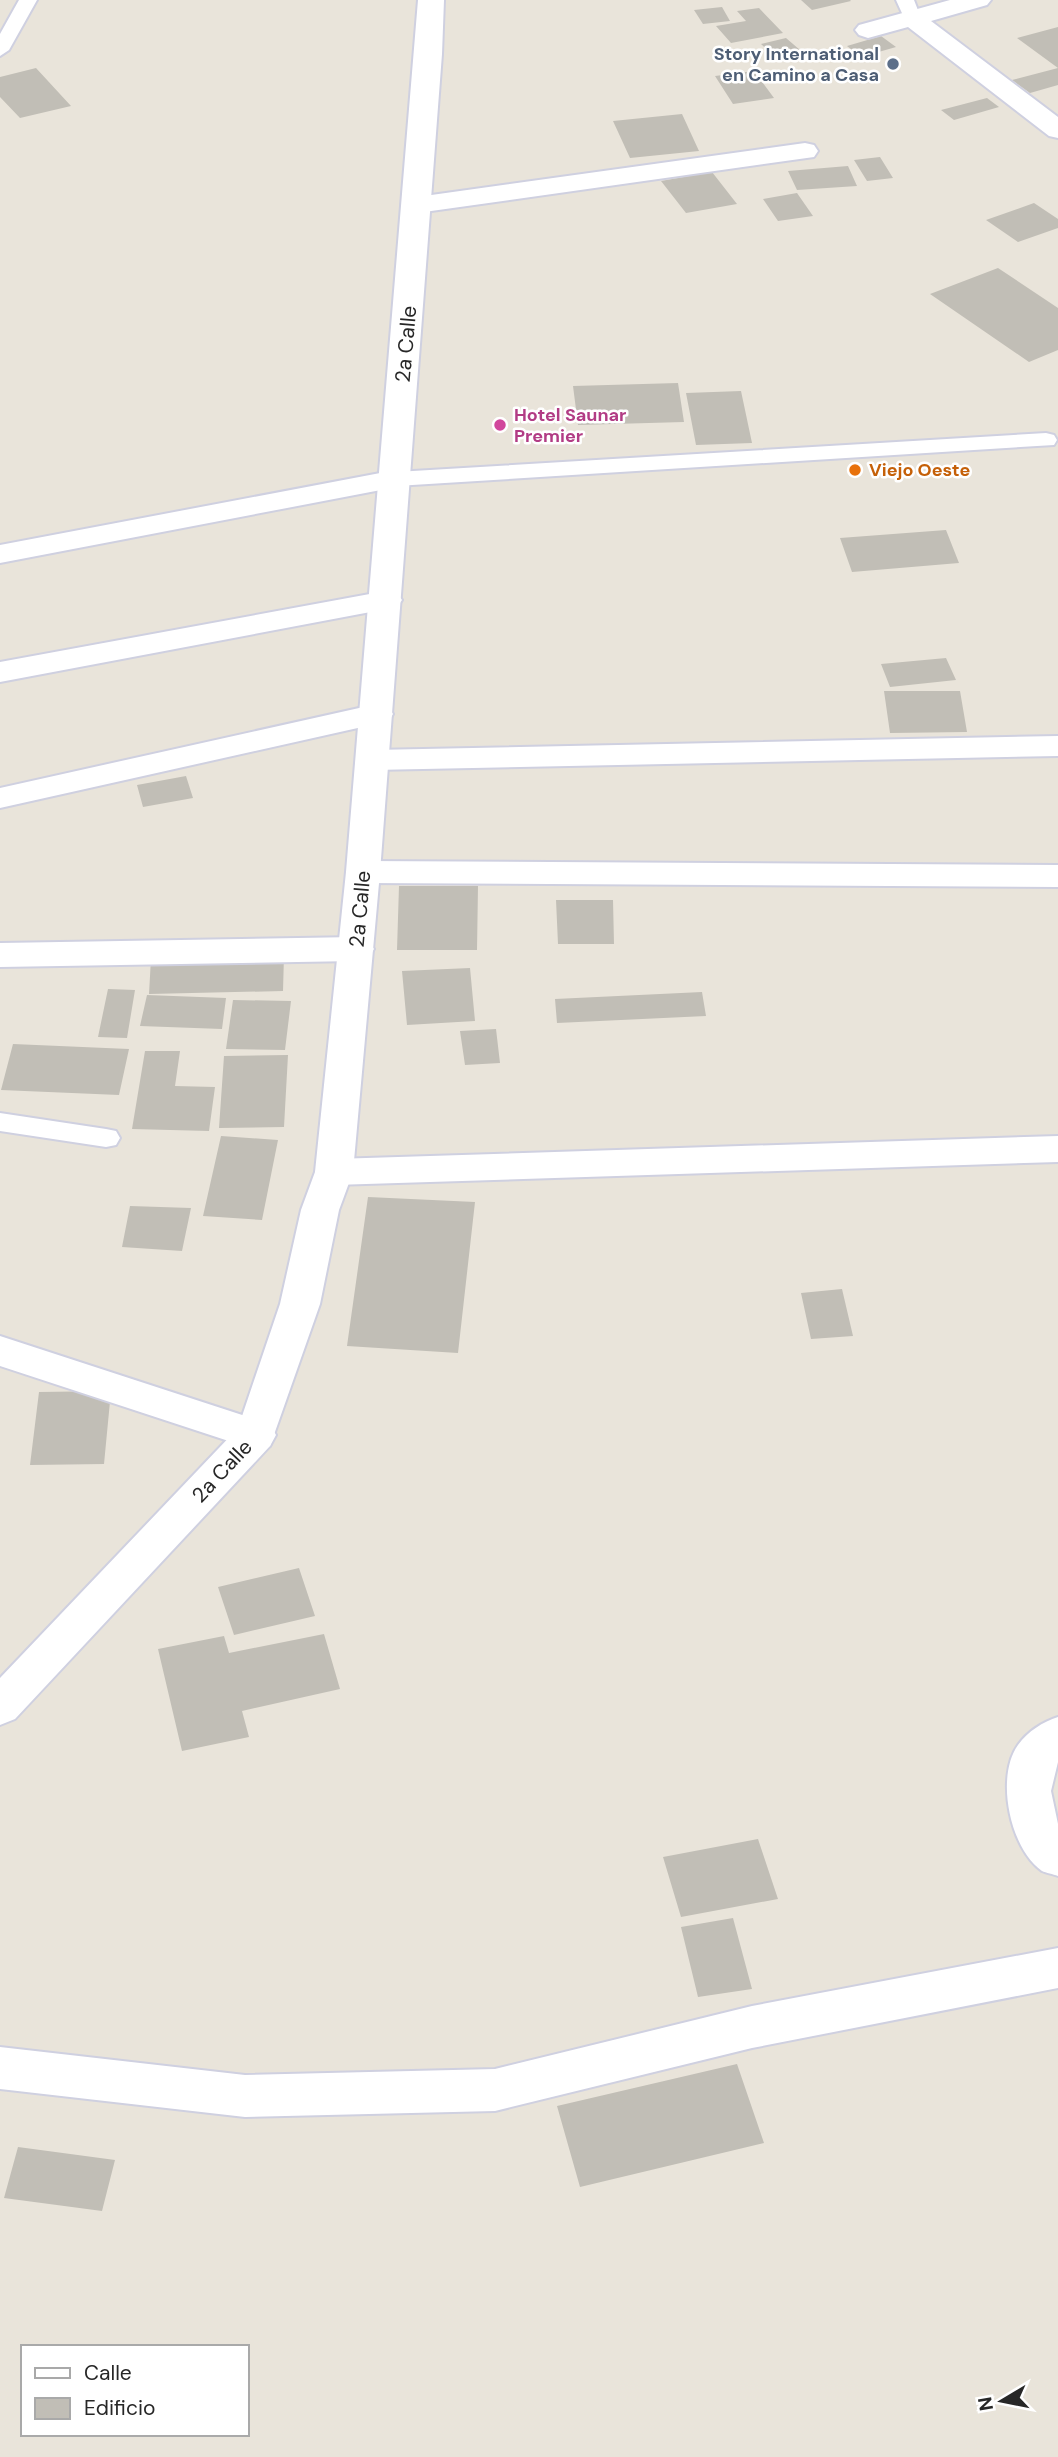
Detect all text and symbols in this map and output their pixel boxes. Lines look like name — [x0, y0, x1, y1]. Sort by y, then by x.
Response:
place label: Story International en Camino a Casa — [714, 42, 879, 87]
marker: Story International en Camino a Casa — [885, 56, 901, 72]
street label: 2a Calle — [389, 304, 423, 384]
place label: Hotel Saunar Premier — [514, 403, 626, 448]
marker: Hotel Saunar Premier — [492, 417, 508, 433]
place label: Viejo Oeste — [869, 458, 970, 482]
marker: Viejo Oeste — [847, 462, 863, 478]
street label: 2a Calle — [343, 869, 377, 949]
street label: 2a Calle — [186, 1433, 259, 1509]
legend — [21, 2345, 248, 2436]
text: Calle — [84, 2359, 132, 2387]
north arrow — [967, 2366, 1037, 2436]
text: Edificio — [84, 2394, 155, 2422]
text: N — [972, 2395, 999, 2413]

